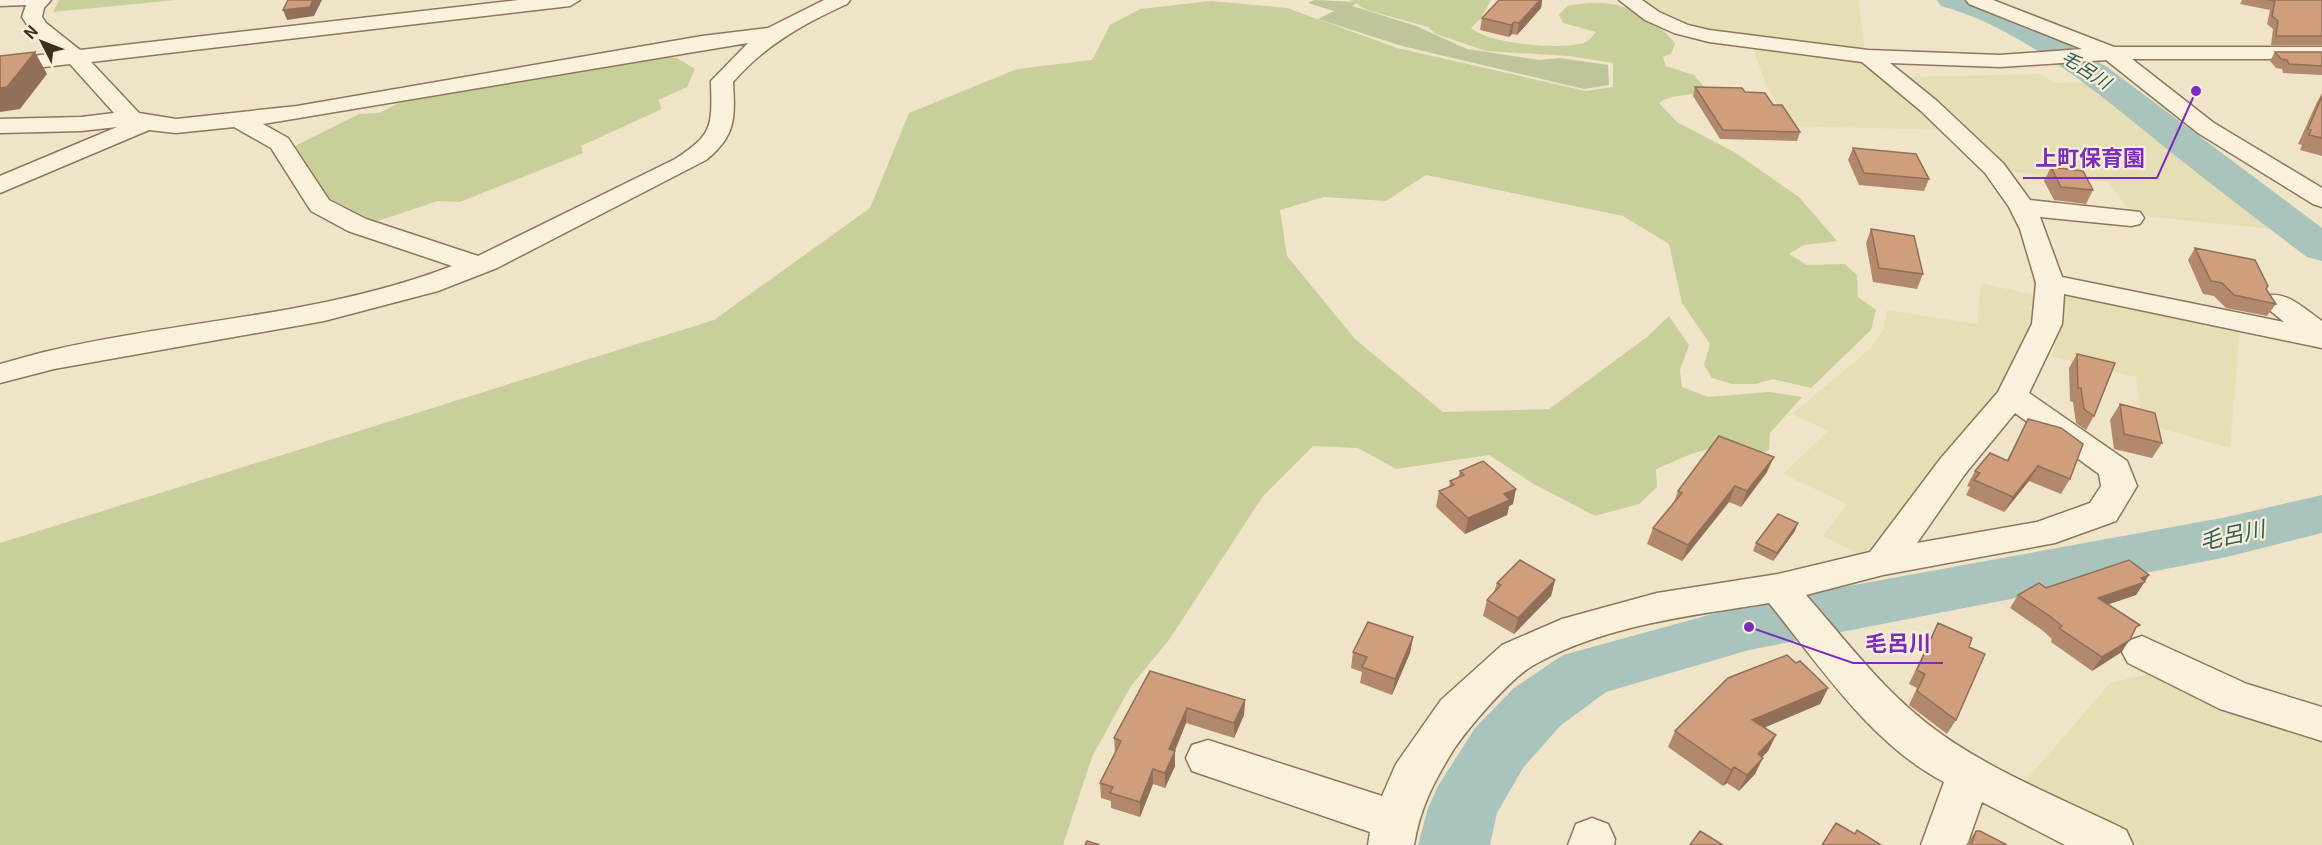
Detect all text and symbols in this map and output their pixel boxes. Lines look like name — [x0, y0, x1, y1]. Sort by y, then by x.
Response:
north arrow — [12, 12, 72, 72]
text: N — [17, 19, 43, 44]
water label: 毛呂川 — [2057, 43, 2118, 95]
callout: 上町保育園 — [2023, 138, 2157, 178]
text: 上町保育園 — [2035, 140, 2145, 172]
water label: 毛呂川 — [2196, 510, 2269, 556]
callout: 毛呂川 — [1853, 623, 1943, 663]
text: 毛呂川 — [1865, 625, 1931, 657]

